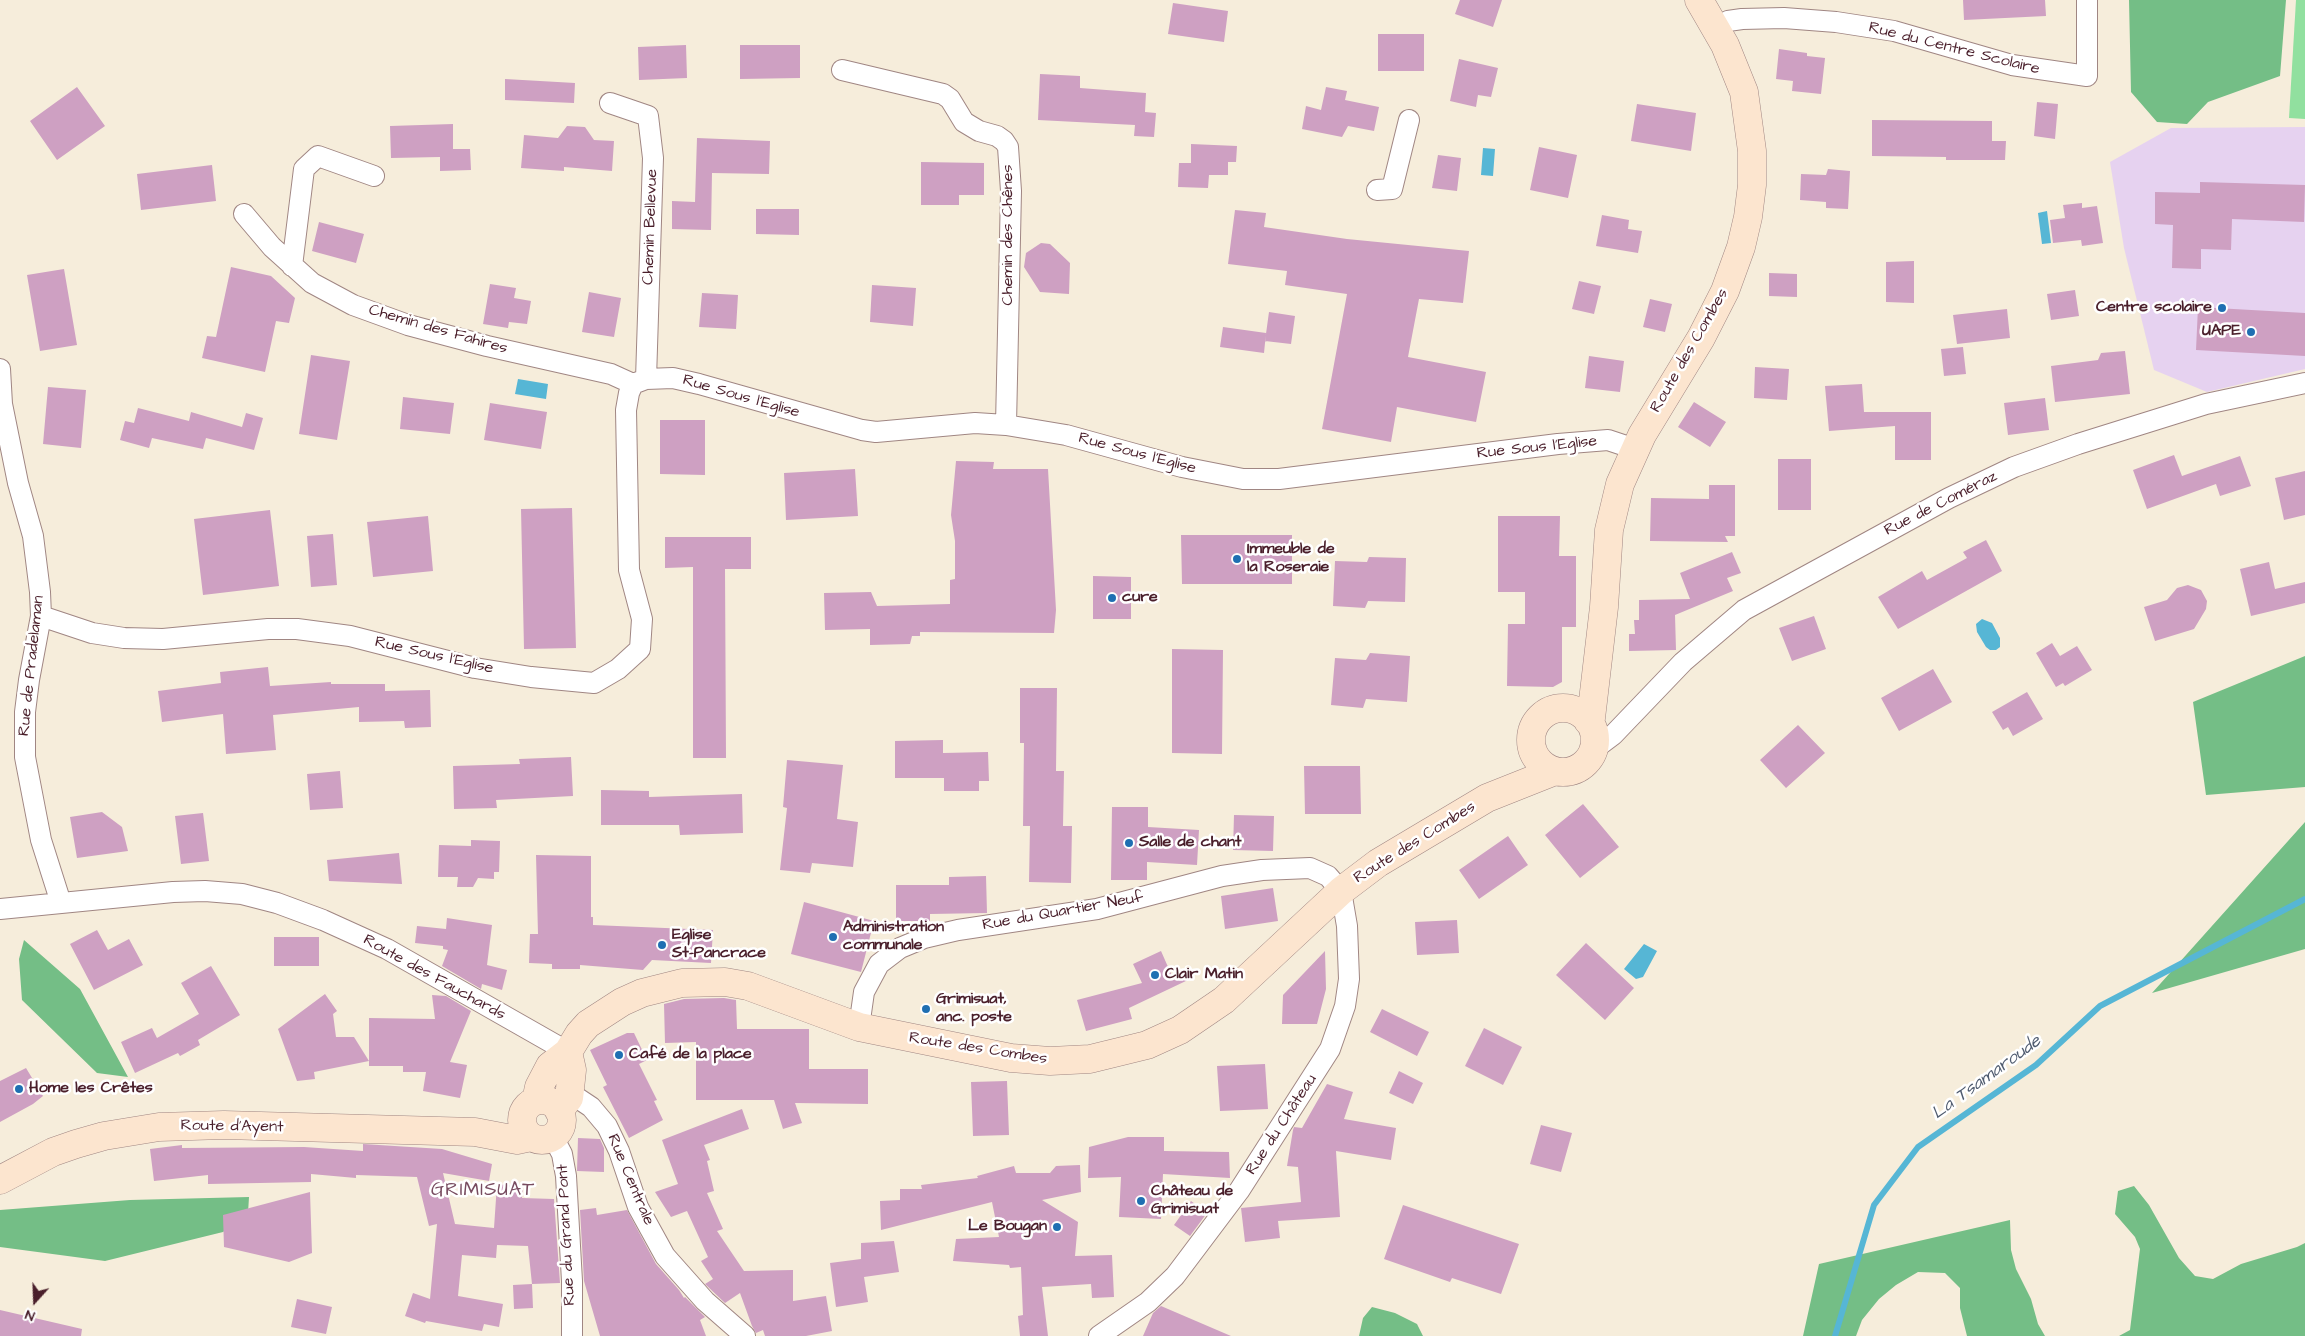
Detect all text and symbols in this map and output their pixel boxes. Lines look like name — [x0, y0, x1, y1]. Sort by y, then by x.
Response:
street label: Rue du Centre Scolaire — [1866, 18, 2042, 80]
street label: Chemin des Chênes — [999, 164, 1019, 306]
street label: Chemin Bellevue — [639, 169, 663, 285]
street label: Route des Combes — [1647, 286, 1733, 416]
place label: Centre scolaire — [2096, 298, 2212, 318]
street label: Chemin des Fahires — [366, 301, 510, 359]
marker: Centre scolaire — [2216, 302, 2228, 314]
place label: UAPE — [2202, 322, 2241, 342]
marker: UAPE — [2245, 326, 2257, 338]
street label: Rue Sous l'Eglise — [680, 371, 802, 423]
street label: Rue Sous l'Eglise — [1076, 429, 1198, 479]
street label: Rue Sous l'Eglise — [1476, 432, 1598, 464]
street label: Rue de Coméraz — [1881, 467, 2001, 541]
place label: Immeuble de la Roseraie — [1247, 540, 1335, 578]
marker: Immeuble de la Roseraie — [1231, 553, 1243, 565]
place label: cure — [1122, 588, 1158, 608]
marker: cure — [1106, 592, 1118, 604]
street label: Rue de Pradelaman — [15, 595, 49, 737]
street label: Rue Sous l'Eglise — [373, 633, 495, 679]
street label: Route des Combes — [1351, 798, 1479, 888]
place label: Salle de chant — [1139, 833, 1241, 853]
marker: Salle de chant — [1123, 837, 1135, 849]
street label: Rue du Quartier Neuf — [981, 888, 1145, 936]
place label: Administration communale — [843, 918, 944, 956]
place label: Eglise St-Pancrace — [672, 926, 766, 964]
street label: Route des Fauchards — [359, 931, 509, 1025]
marker: Administration communale — [827, 931, 839, 943]
marker: Eglise St-Pancrace — [656, 939, 668, 951]
place label: Clair Matin — [1165, 965, 1243, 985]
marker: Clair Matin — [1149, 969, 1161, 981]
place label: Grimisuat, anc. poste — [936, 990, 1012, 1028]
marker: Grimisuat, anc. poste — [920, 1003, 932, 1015]
street label: Route des Combes — [907, 1029, 1049, 1069]
water label: La Tsamaroude — [1928, 1031, 2046, 1125]
place label: Café de la place — [629, 1045, 752, 1065]
marker: Café de la place — [613, 1049, 625, 1061]
street label: Rue du Château — [1242, 1071, 1322, 1179]
place label: Home les Crêtes — [29, 1079, 153, 1099]
marker: Home les Crêtes — [13, 1083, 25, 1095]
street label: Route d'Ayent — [180, 1117, 284, 1137]
street label: Rue Centrale — [602, 1132, 658, 1228]
street label: Rue du Grand Pont — [554, 1164, 580, 1306]
district label: GRIMISUAT — [430, 1180, 536, 1202]
place label: Château de Grimisuat — [1151, 1182, 1233, 1220]
marker: Château de Grimisuat — [1135, 1195, 1147, 1207]
place label: Le Bougan — [968, 1217, 1047, 1237]
marker: Le Bougan — [1051, 1221, 1063, 1233]
north arrow — [10, 1276, 60, 1326]
text: N — [22, 1304, 37, 1326]

